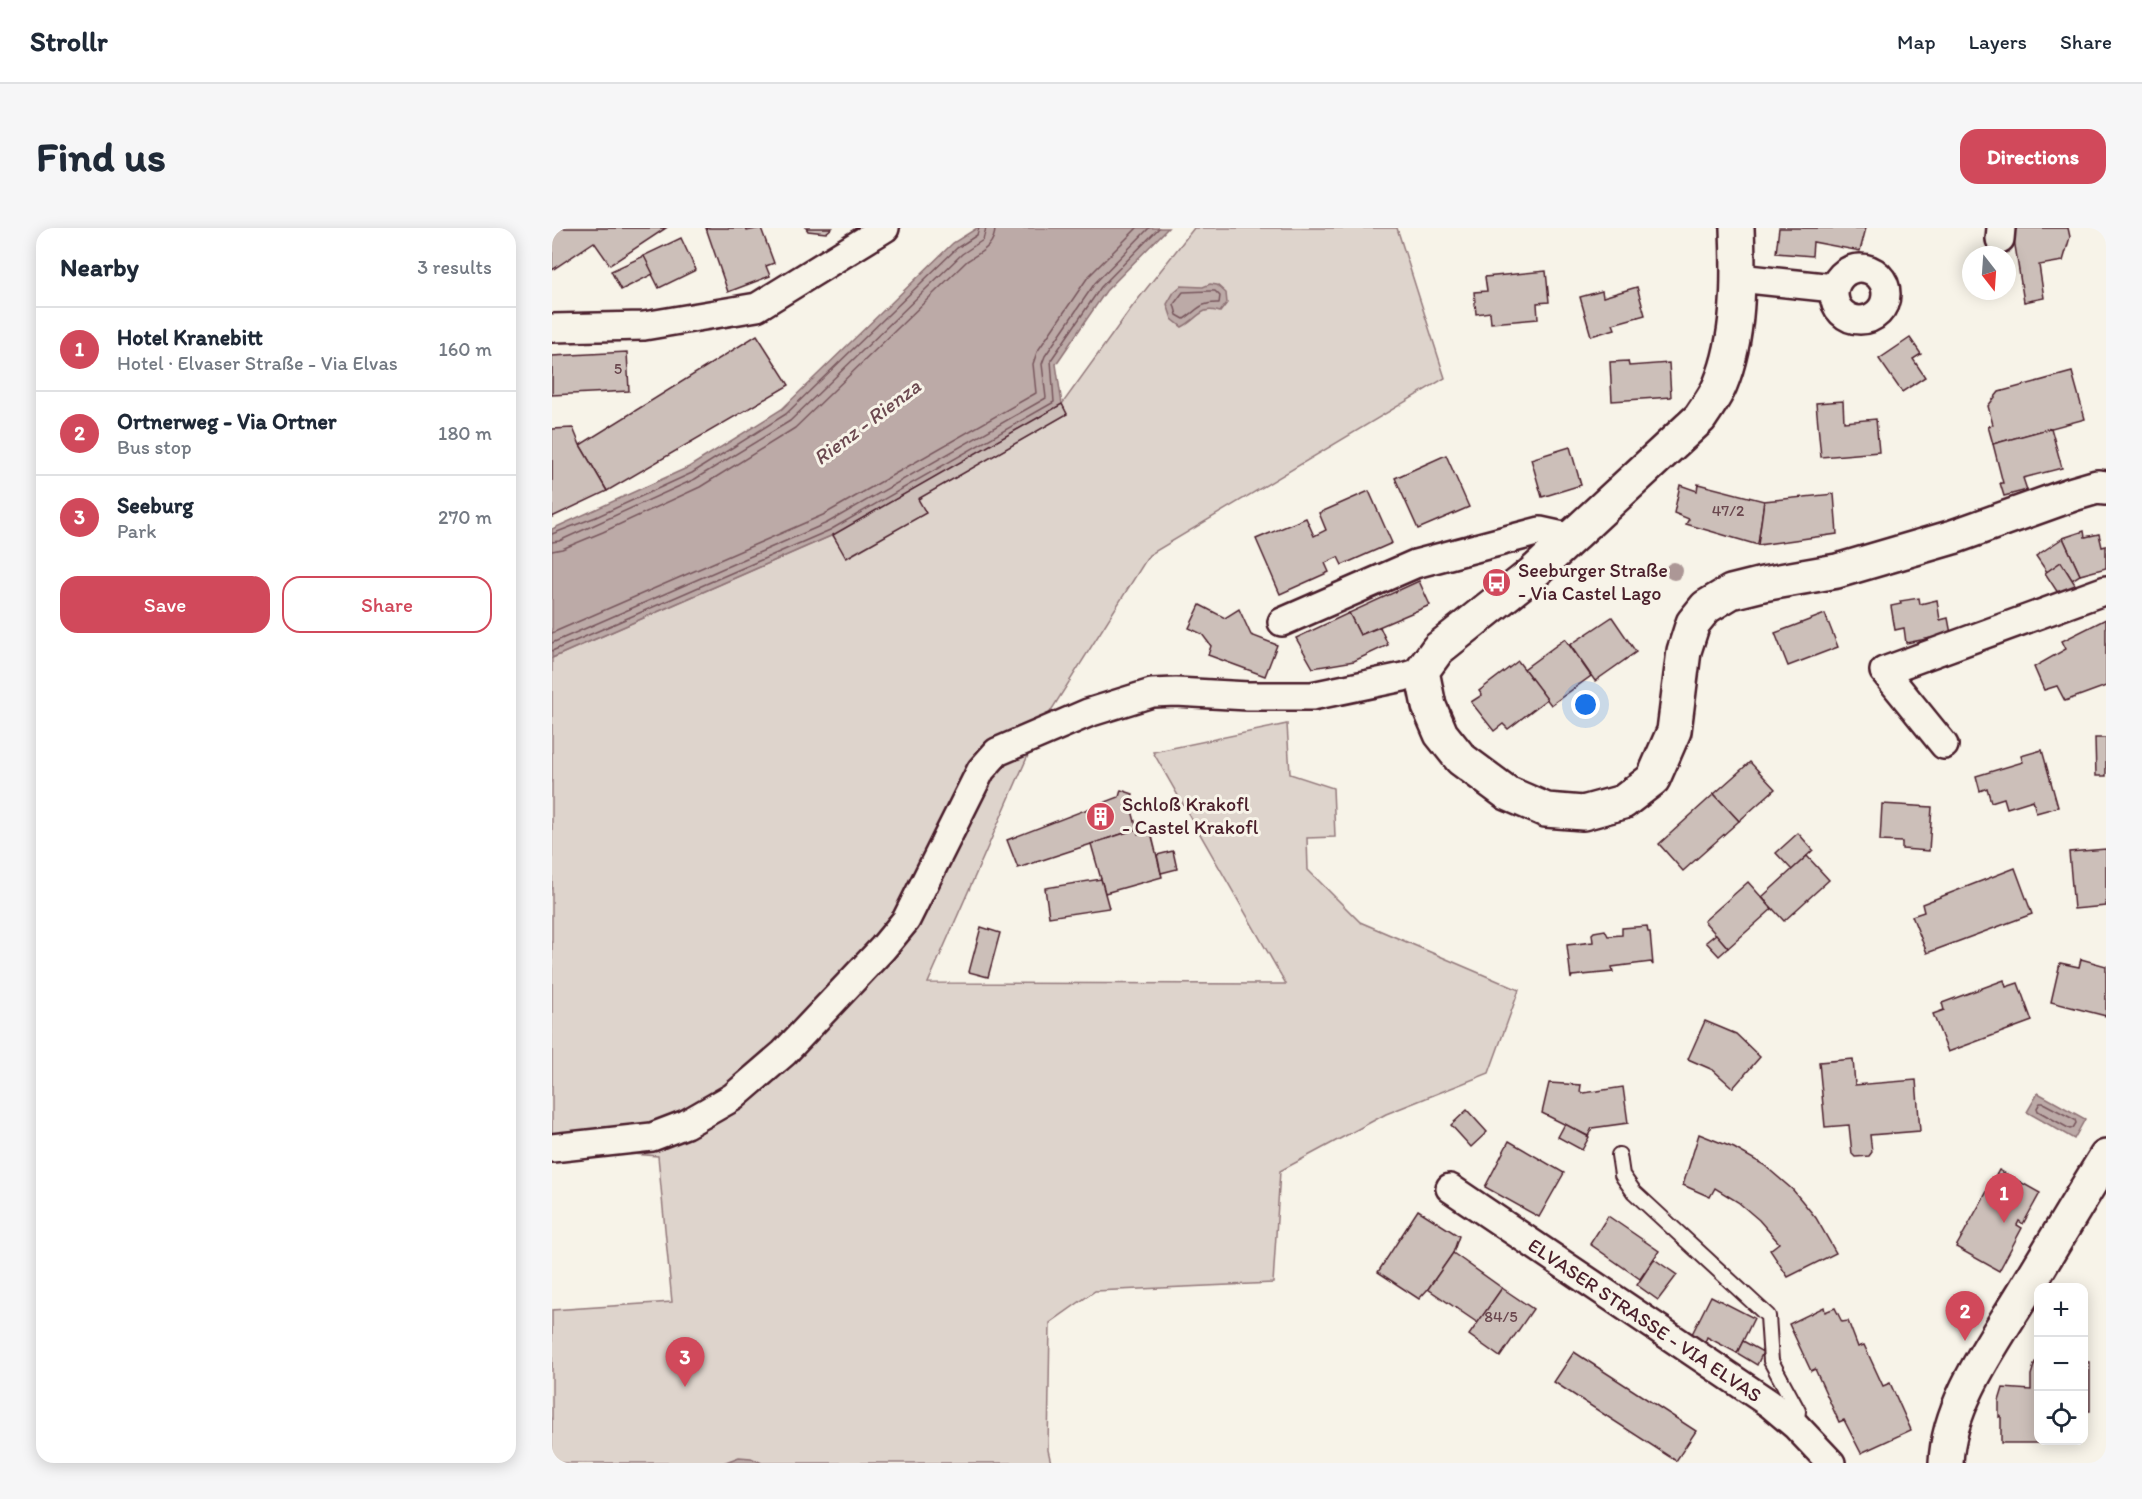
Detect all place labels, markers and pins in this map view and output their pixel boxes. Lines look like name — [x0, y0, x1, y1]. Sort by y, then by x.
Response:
place label: Seeburger Straße - Via Castel Lago — [1518, 558, 1668, 605]
bus stop icon: Seeburger Straße - Via Castel Lago — [1481, 566, 1513, 598]
place label: Schloß Krakofl - Castel Krakofl — [1122, 792, 1259, 839]
building icon: Schloß Krakofl - Castel Krakofl — [1085, 800, 1117, 832]
pin: 1 — [1984, 1174, 2024, 1223]
pin: 2 — [1946, 1292, 1984, 1341]
pin: 3 — [666, 1338, 704, 1387]

